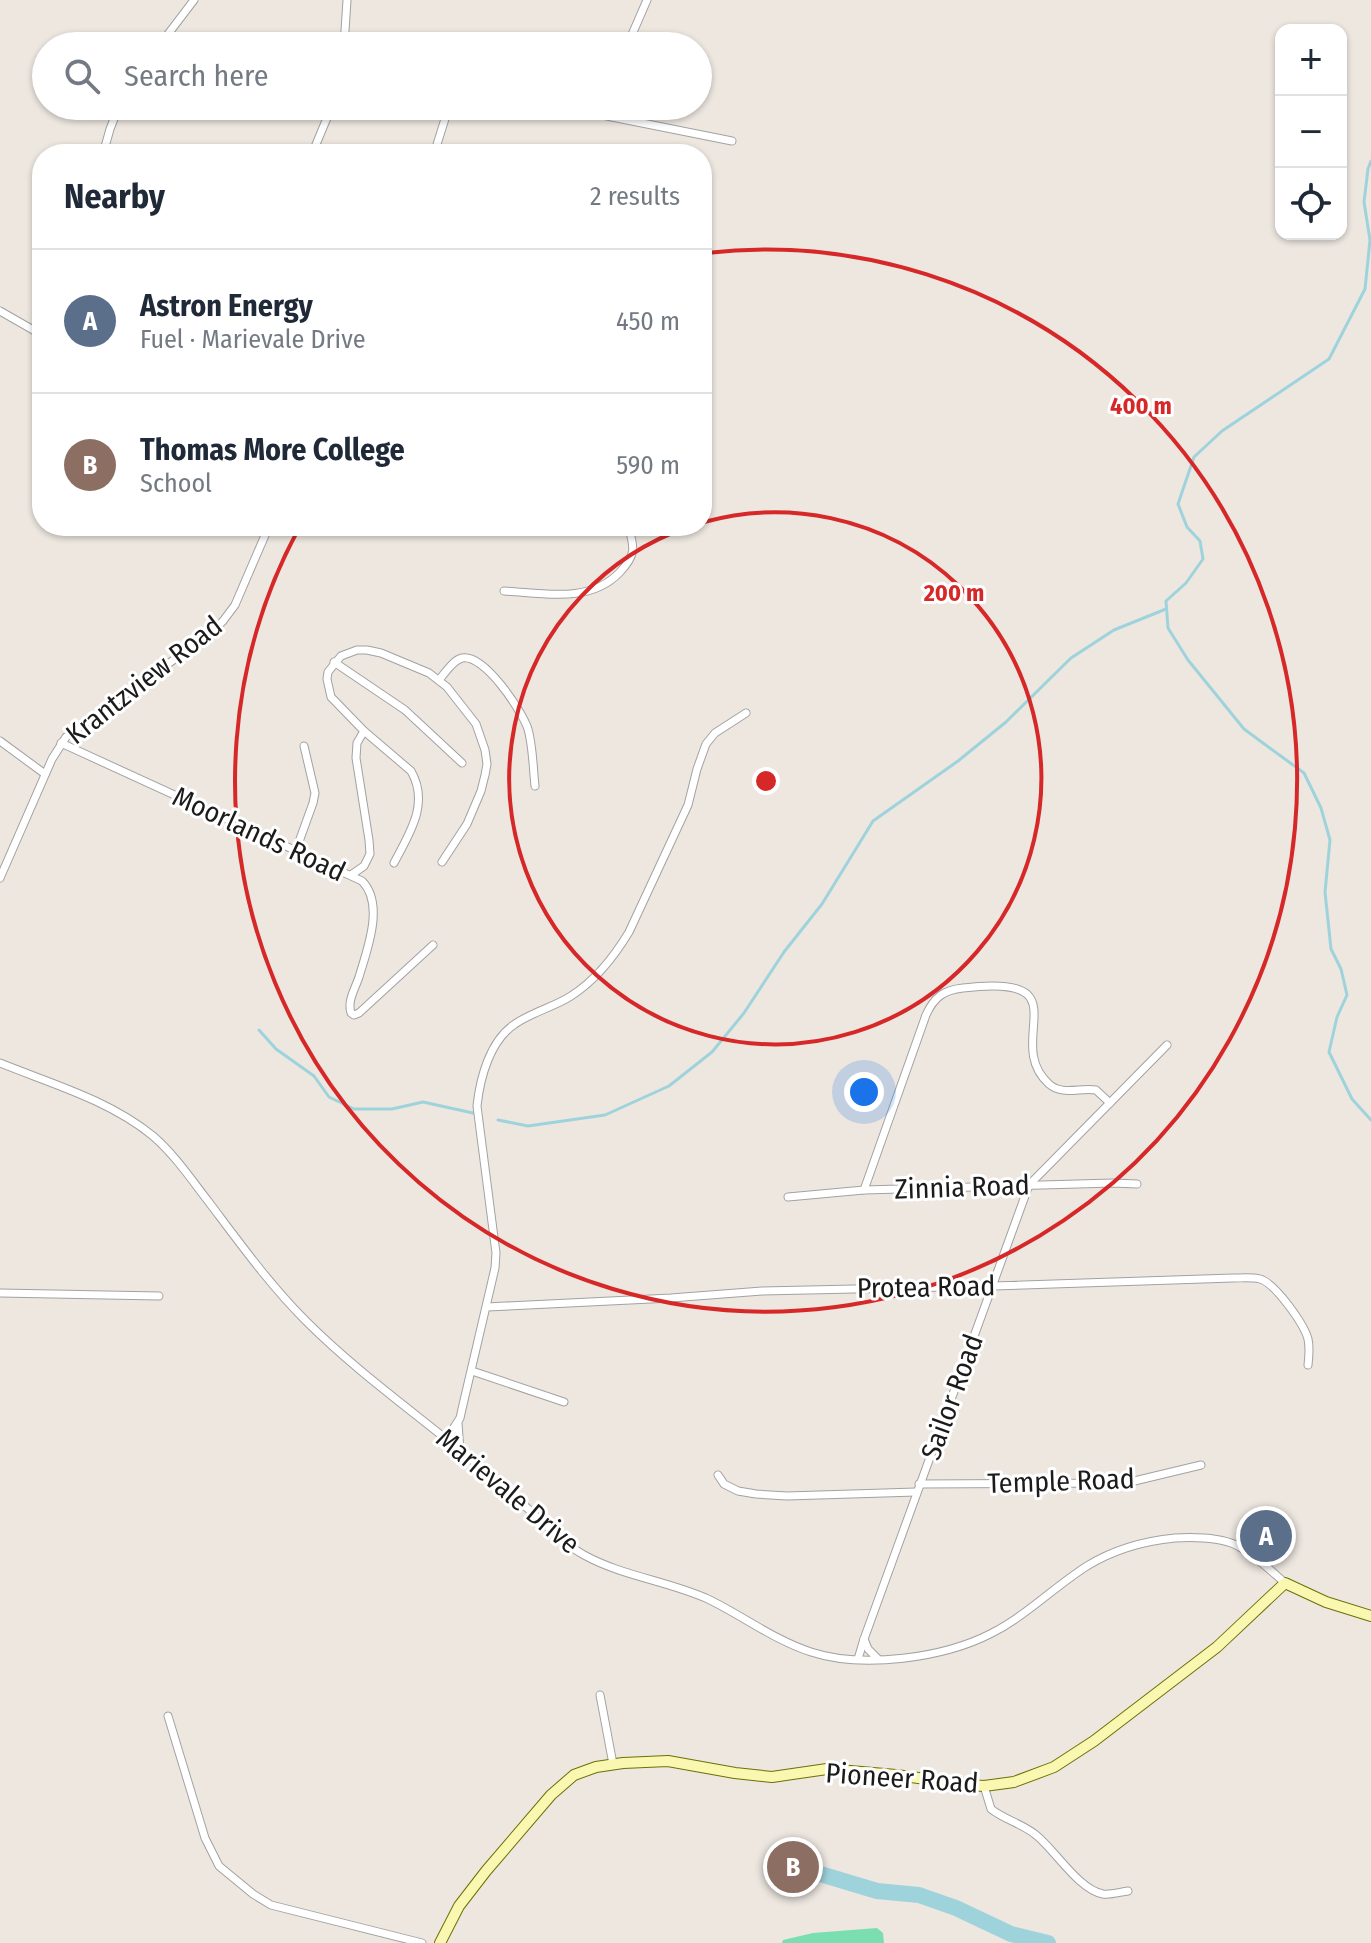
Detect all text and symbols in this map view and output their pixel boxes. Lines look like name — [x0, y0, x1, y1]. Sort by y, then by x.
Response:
map controls — [1275, 24, 1347, 240]
button: + — [1275, 24, 1347, 96]
search box — [32, 32, 712, 120]
icon: search — [60, 54, 104, 98]
text: Search here — [124, 58, 269, 94]
button: − — [1275, 96, 1347, 168]
button: locate — [1275, 168, 1347, 240]
text: Nearby — [64, 176, 165, 217]
text: 2 results — [590, 181, 680, 212]
text: Astron Energy — [140, 288, 313, 324]
text: A — [83, 306, 97, 337]
text: 450 m — [616, 306, 680, 337]
text: Fuel · Marievale Drive — [140, 324, 365, 355]
text: 400 m — [1110, 392, 1172, 420]
text: Thomas More College — [140, 432, 405, 468]
text: B — [83, 450, 97, 481]
text: 590 m — [616, 450, 680, 481]
text: School — [140, 468, 212, 499]
text: 200 m — [923, 579, 984, 607]
street label: Krantzview Road — [59, 609, 229, 751]
centre of rings — [752, 767, 780, 795]
street label: Moorlands Road — [168, 780, 350, 888]
your location — [844, 1072, 884, 1112]
street label: Zinnia Road — [894, 1168, 1030, 1206]
street label: Protea Road — [856, 1269, 996, 1305]
street label: Sailor Road — [914, 1330, 990, 1464]
street label: Marievale Drive — [430, 1422, 586, 1560]
street label: Temple Road — [987, 1462, 1135, 1500]
pin: A — [1240, 1506, 1292, 1566]
street label: Pioneer Road — [824, 1756, 980, 1800]
pin: B — [767, 1837, 819, 1897]

